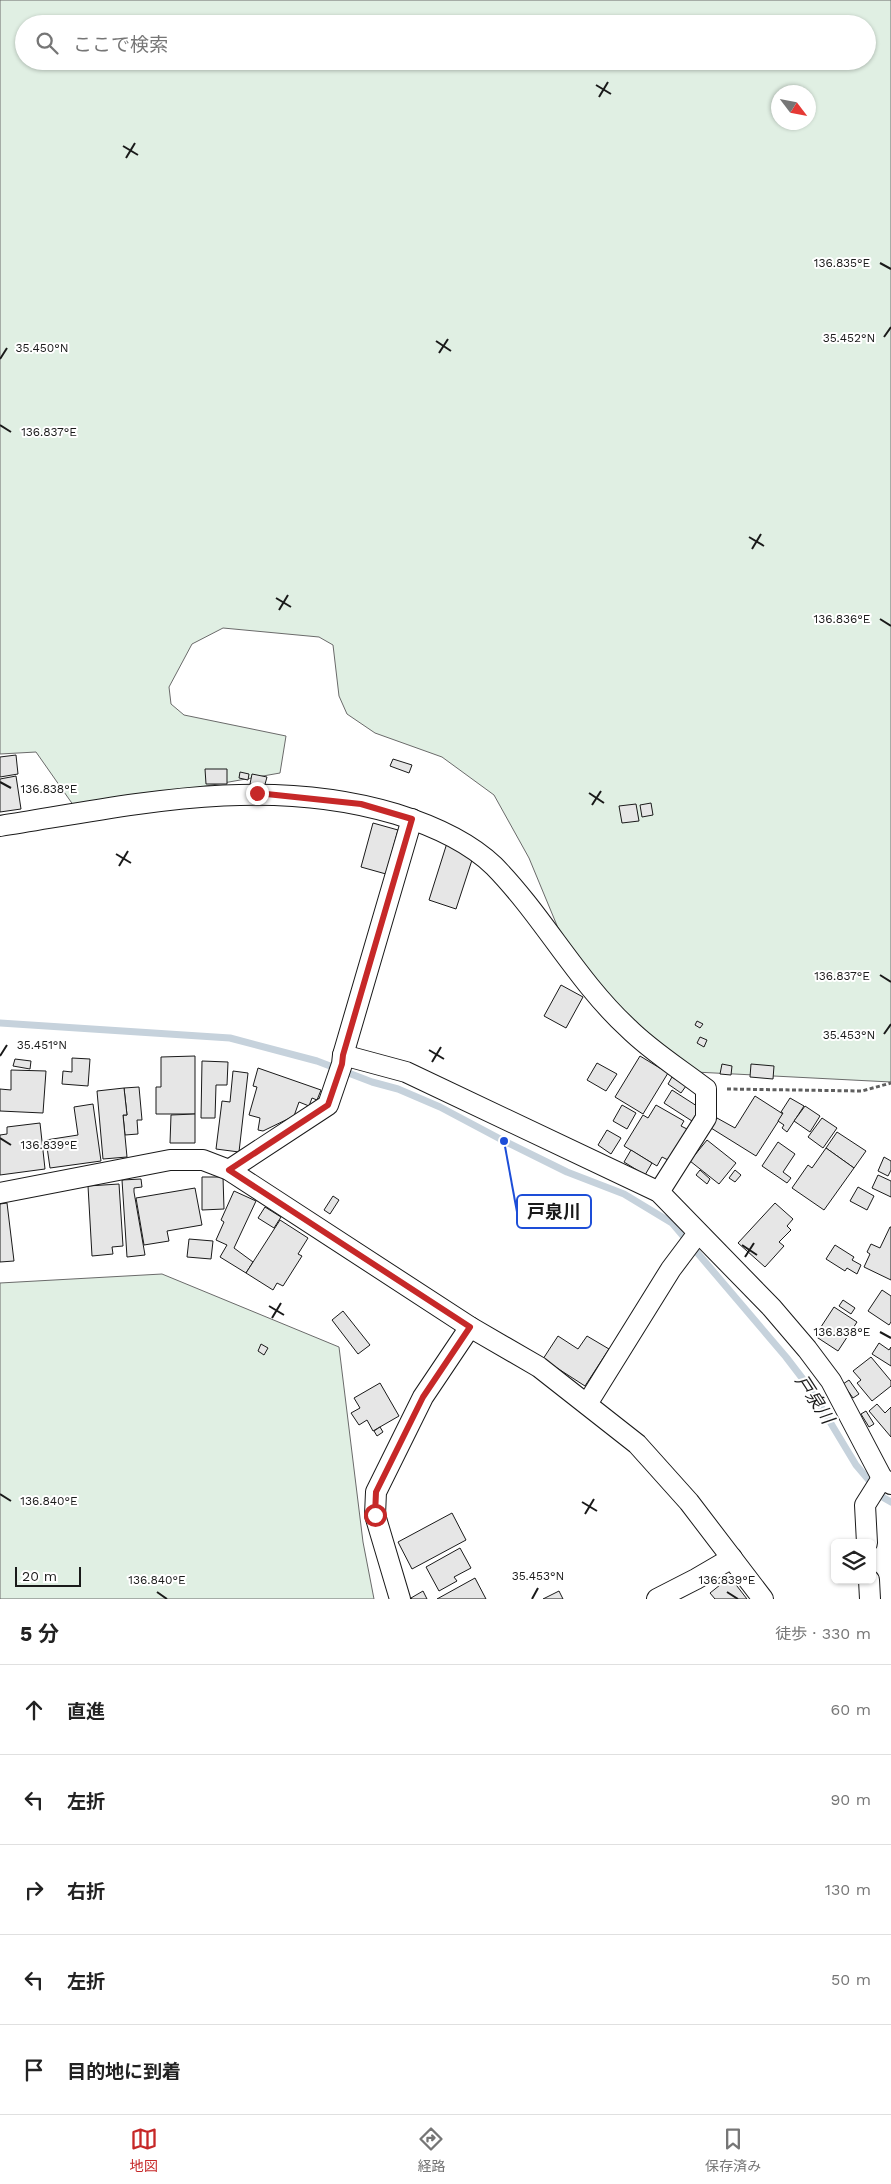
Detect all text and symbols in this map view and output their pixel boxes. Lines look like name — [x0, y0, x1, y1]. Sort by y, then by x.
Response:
search box — [15, 15, 876, 70]
icon: search — [33, 29, 61, 57]
text: ここで検索 — [73, 33, 168, 56]
north arrow — [771, 85, 816, 130]
text: 136.835°E — [814, 256, 871, 270]
text: 35.452°N — [823, 331, 875, 345]
text: 35.450°N — [15, 341, 69, 355]
text: 136.837°E — [21, 425, 77, 439]
text: 136.836°E — [814, 612, 871, 626]
text: 136.838°E — [21, 782, 78, 796]
route end — [246, 782, 269, 805]
text: 136.837°E — [814, 969, 870, 983]
text: 35.453°N — [823, 1028, 875, 1042]
text: 35.451°N — [17, 1038, 67, 1052]
text: 136.839°E — [21, 1138, 78, 1152]
callout: 戸泉川 — [517, 1195, 591, 1228]
text: 戸泉川 — [527, 1201, 581, 1222]
text: 136.838°E — [814, 1325, 871, 1339]
water label: 戸泉川 — [791, 1371, 840, 1429]
text: 136.840°E — [20, 1494, 78, 1508]
route start — [364, 1504, 387, 1527]
map controls — [831, 1539, 876, 1584]
button: layers — [831, 1539, 876, 1584]
scale bar — [15, 1564, 81, 1587]
text: 20 m — [22, 1568, 57, 1584]
text: 35.453°N — [512, 1569, 564, 1583]
text: 136.840°E — [128, 1573, 186, 1587]
text: 136.839°E — [699, 1573, 756, 1587]
text: 5 分 — [20, 1621, 59, 1646]
text: 徒歩 · 330 m — [775, 1624, 871, 1643]
icon: ahead — [20, 1696, 48, 1724]
text: 直進 — [67, 1700, 105, 1723]
text: 60 m — [831, 1700, 871, 1719]
icon: left — [20, 1786, 48, 1814]
text: 左折 — [67, 1790, 105, 1813]
text: 90 m — [830, 1790, 871, 1809]
icon: right — [20, 1876, 48, 1904]
text: 右折 — [67, 1880, 105, 1903]
text: 130 m — [825, 1880, 871, 1899]
icon: left — [20, 1966, 48, 1994]
text: 左折 — [67, 1970, 105, 1993]
text: 50 m — [831, 1970, 871, 1989]
icon: arrive — [20, 2056, 48, 2084]
text: 目的地に到着 — [67, 2060, 181, 2083]
tab: 地図 — [130, 2125, 158, 2175]
tab: 経路 — [417, 2125, 445, 2175]
tab: 保存済み — [705, 2125, 761, 2175]

